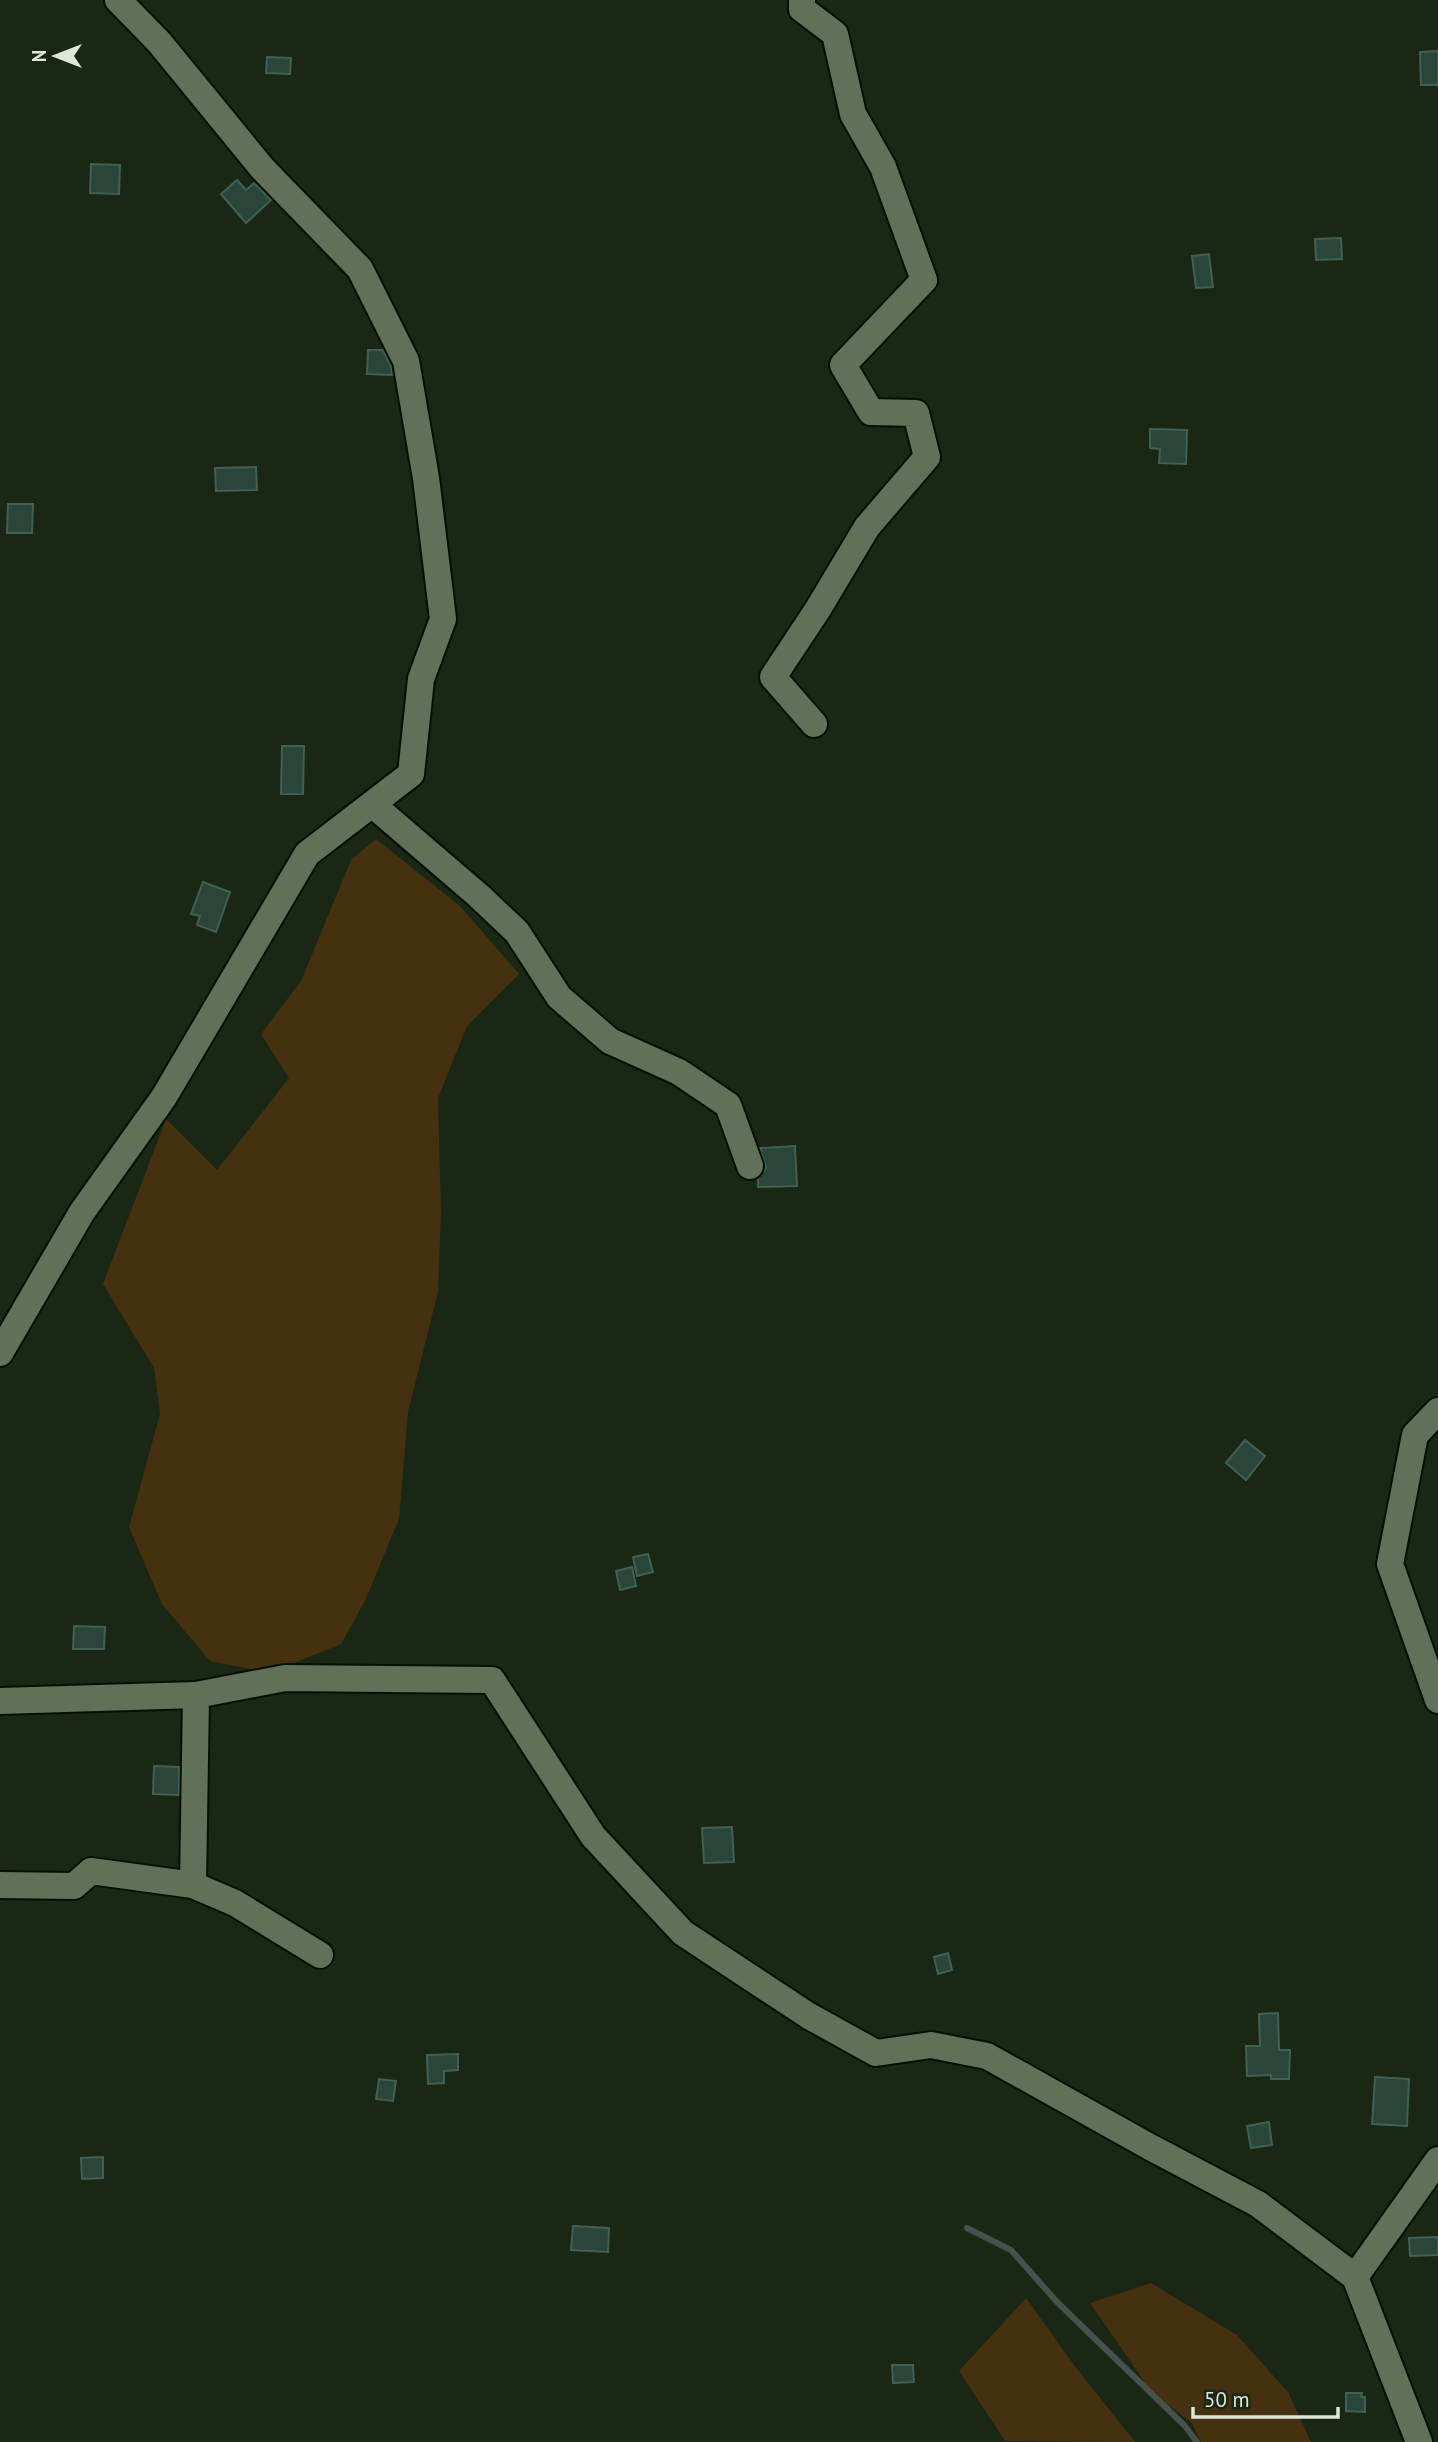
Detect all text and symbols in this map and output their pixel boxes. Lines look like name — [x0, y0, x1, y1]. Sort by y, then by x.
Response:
north arrow — [21, 21, 91, 91]
text: N — [27, 50, 51, 62]
scale bar — [1193, 2376, 1338, 2420]
text: 50 m — [1204, 2386, 1250, 2413]

